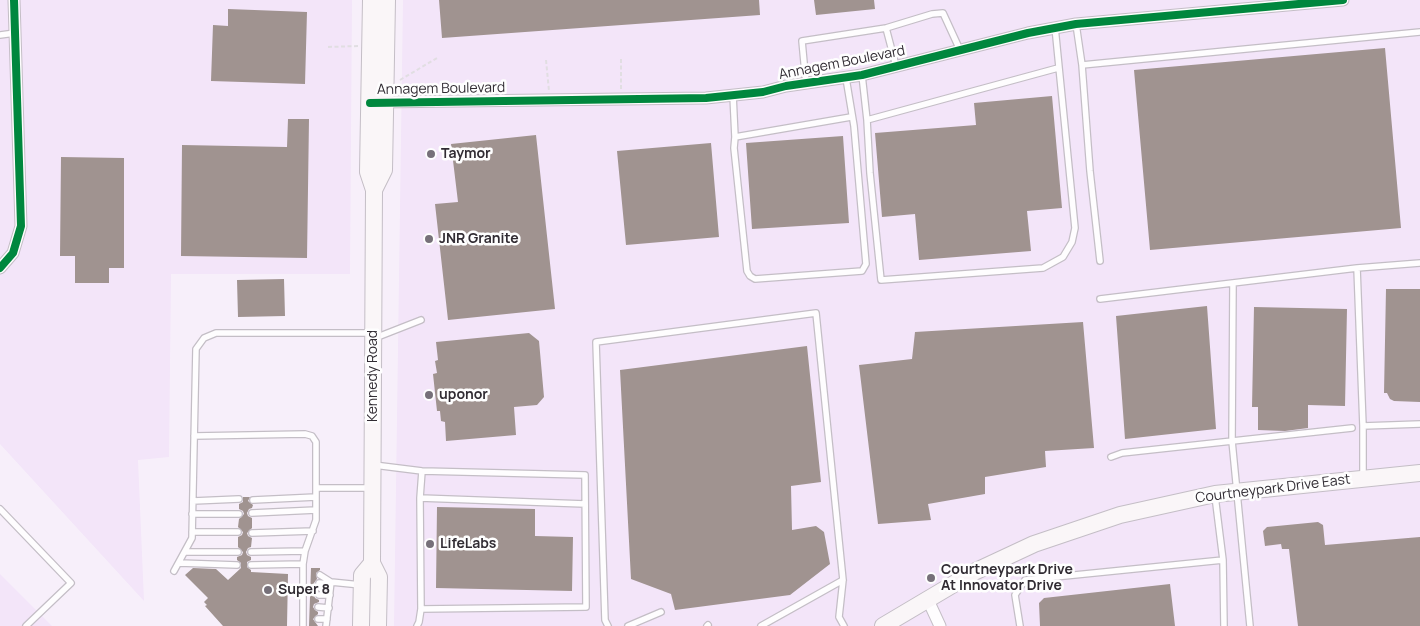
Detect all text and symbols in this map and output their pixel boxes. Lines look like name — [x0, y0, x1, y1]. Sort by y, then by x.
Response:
street label: Annagem Boulevard — [777, 43, 907, 83]
street label: Annagem Boulevard — [377, 79, 505, 99]
place label: Taymor — [441, 146, 491, 162]
marker: Taymor — [425, 148, 437, 160]
place label: JNR Granite — [439, 231, 519, 247]
marker: JNR Granite — [423, 233, 435, 245]
street label: Kennedy Road — [365, 330, 381, 422]
place label: uponor — [439, 387, 488, 403]
marker: uponor — [423, 389, 435, 401]
street label: Courtneypark Drive East — [1195, 471, 1351, 507]
place label: LifeLabs — [440, 536, 496, 552]
marker: LifeLabs — [424, 538, 436, 550]
place label: Courtneypark Drive At Innovator Drive — [941, 562, 1073, 594]
marker: Courtneypark Drive At Innovator Drive — [925, 572, 937, 584]
place label: Super 8 — [278, 582, 330, 598]
marker: Super 8 — [262, 584, 274, 596]

